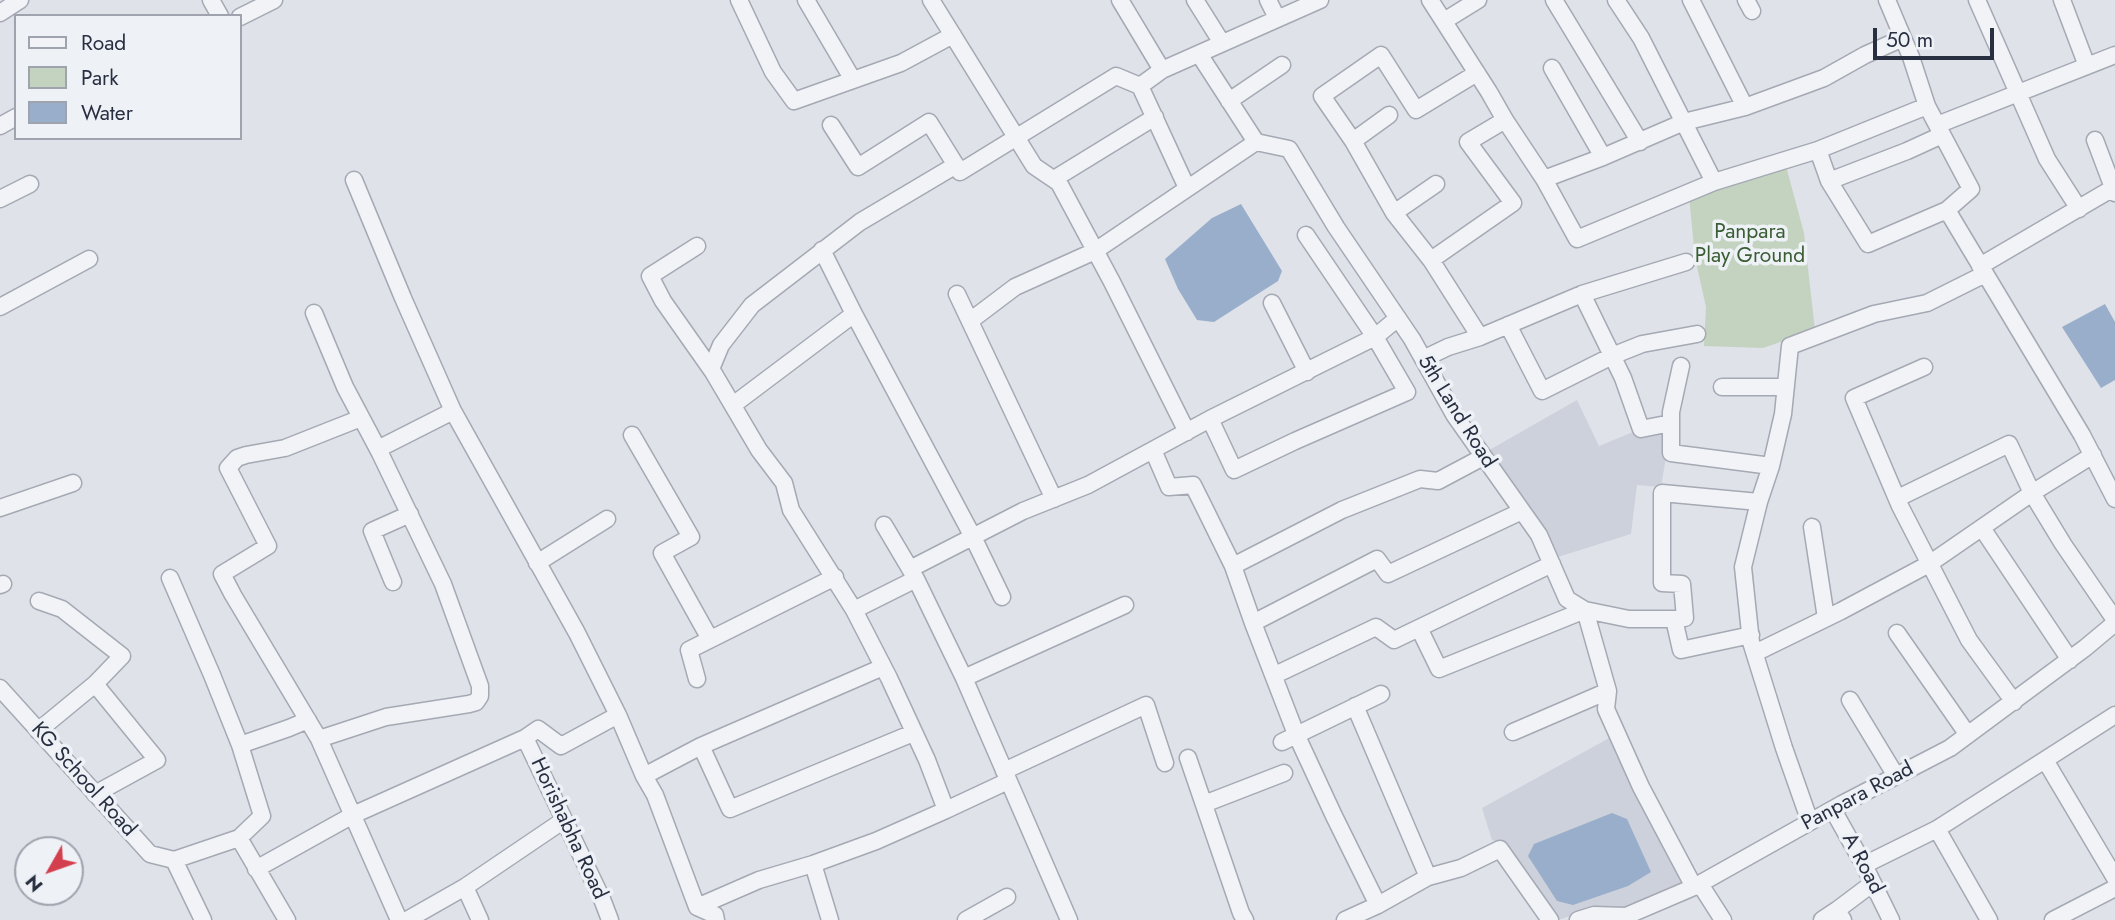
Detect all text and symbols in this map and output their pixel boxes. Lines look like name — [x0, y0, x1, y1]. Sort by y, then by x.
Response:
legend — [14, 14, 242, 140]
scale bar — [1877, 14, 1998, 58]
text: 50 m — [1886, 25, 1933, 55]
text: Road — [81, 28, 126, 58]
text: Park — [81, 63, 118, 93]
text: Water — [81, 98, 133, 128]
park label: Panpara Play Ground — [1695, 220, 1805, 270]
street label: 5th Land Road — [1411, 351, 1501, 473]
street label: KG School Road — [25, 718, 141, 842]
street label: Horishabha Road — [524, 754, 612, 904]
street label: Panpara Road — [1798, 757, 1918, 837]
street label: A Road — [1836, 829, 1888, 899]
north arrow — [14, 836, 84, 906]
text: N — [19, 869, 49, 898]

